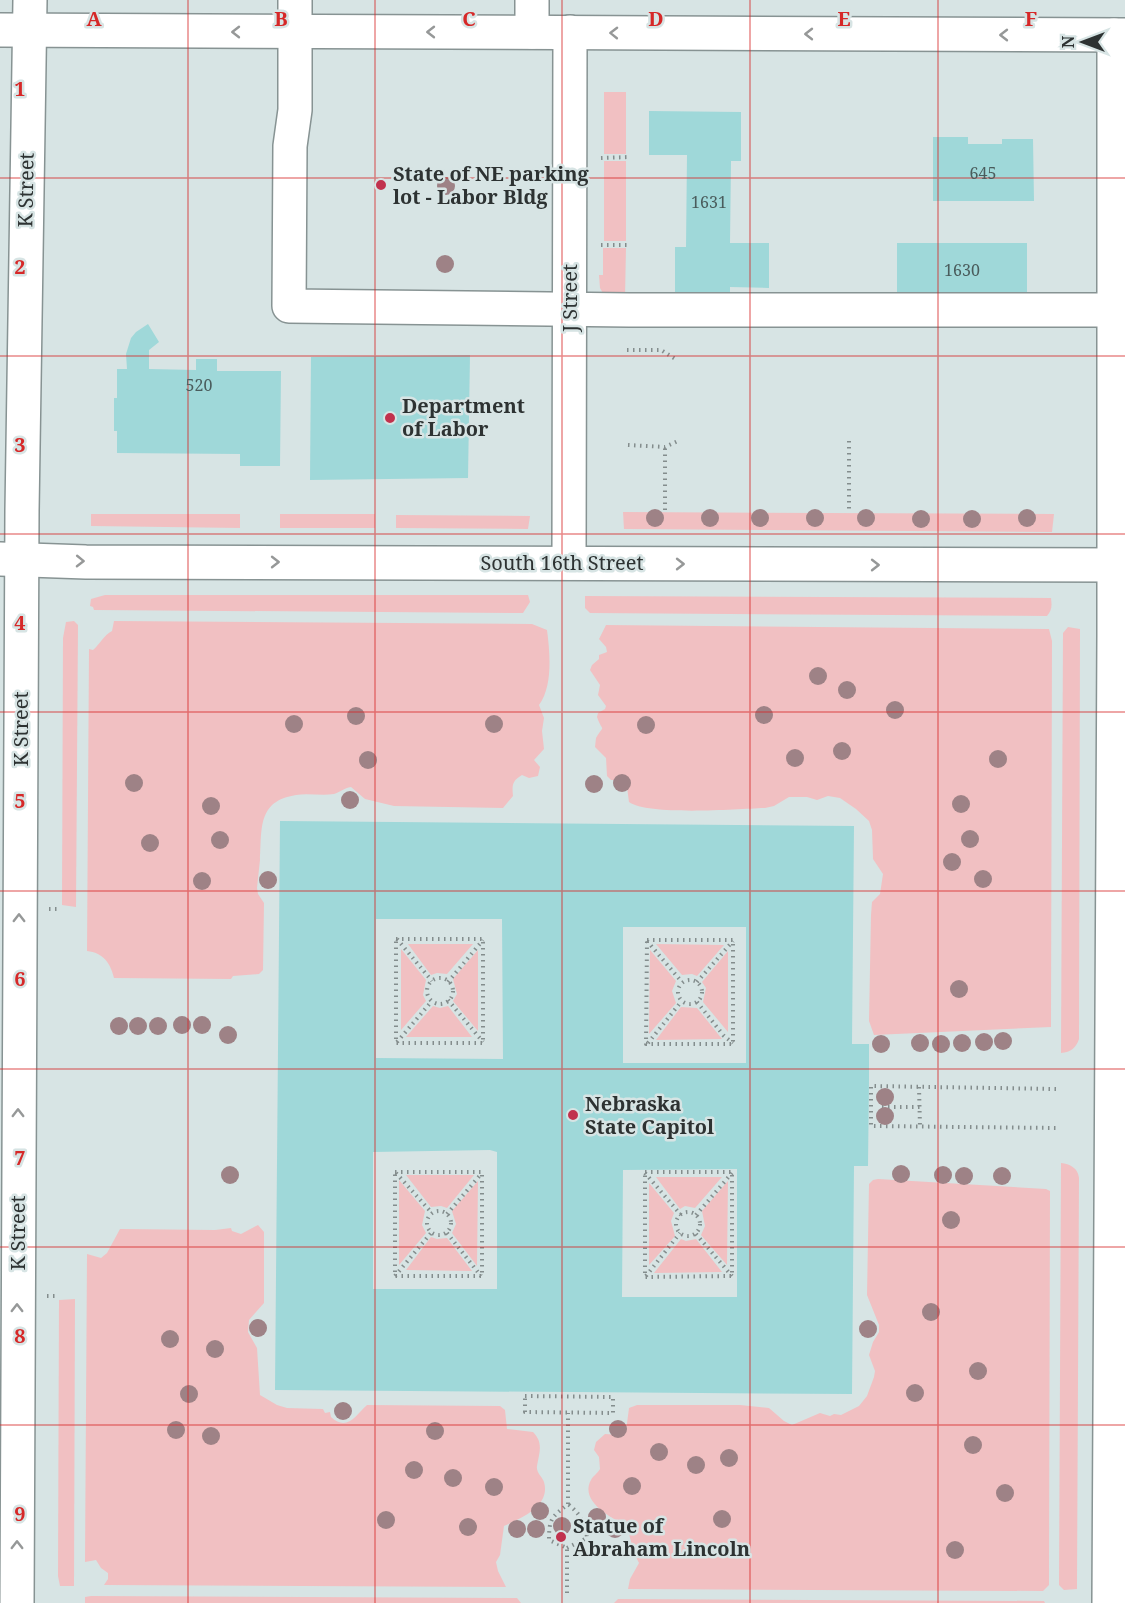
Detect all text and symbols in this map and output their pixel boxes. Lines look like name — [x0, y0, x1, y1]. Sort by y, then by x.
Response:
text: A — [86, 5, 102, 32]
text: B — [274, 5, 288, 32]
text: C — [462, 5, 476, 32]
text: D — [648, 5, 664, 32]
text: E — [837, 5, 851, 32]
text: F — [1025, 5, 1037, 32]
north arrow — [1053, 12, 1113, 72]
one-way arrow — [232, 26, 241, 38]
one-way arrow — [427, 26, 436, 38]
one-way arrow — [609, 27, 618, 39]
one-way arrow — [804, 28, 813, 40]
one-way arrow — [999, 29, 1008, 41]
text: N — [1057, 35, 1079, 48]
text: 1 — [14, 75, 26, 102]
street label: K Street — [11, 152, 40, 228]
place label: State of NE parking lot - Labor Bldg — [393, 160, 590, 210]
house number: 645 — [970, 162, 996, 184]
marker: State of NE parking lot - Labor Bldg — [374, 178, 388, 192]
house number: 1631 — [691, 191, 727, 213]
text: 2 — [14, 253, 26, 280]
house number: 1630 — [944, 259, 980, 281]
street label: J Street — [556, 264, 583, 333]
house number: 520 — [186, 374, 212, 396]
place label: Department of Labor — [402, 392, 525, 442]
marker: Department of Labor — [383, 411, 397, 425]
text: 3 — [14, 431, 26, 458]
street label: South 16th Street — [480, 549, 644, 576]
one-way arrow — [76, 555, 85, 568]
one-way arrow — [271, 556, 280, 568]
one-way arrow — [676, 558, 685, 570]
one-way arrow — [871, 559, 880, 571]
text: 4 — [14, 609, 26, 636]
street label: K Street — [7, 692, 34, 766]
text: 5 — [14, 787, 26, 814]
one-way arrow — [13, 913, 25, 922]
text: 6 — [14, 965, 26, 992]
place label: Nebraska State Capitol — [585, 1090, 714, 1140]
one-way arrow — [12, 1108, 24, 1117]
marker: Nebraska State Capitol — [566, 1108, 580, 1122]
text: 7 — [14, 1144, 26, 1171]
street label: K Street — [4, 1196, 31, 1270]
one-way arrow — [11, 1303, 23, 1312]
text: 8 — [14, 1322, 26, 1349]
text: 9 — [14, 1500, 26, 1527]
place label: Statue of Abraham Lincoln — [573, 1512, 750, 1562]
marker: Statue of Abraham Lincoln — [554, 1530, 568, 1544]
one-way arrow — [11, 1540, 23, 1549]

